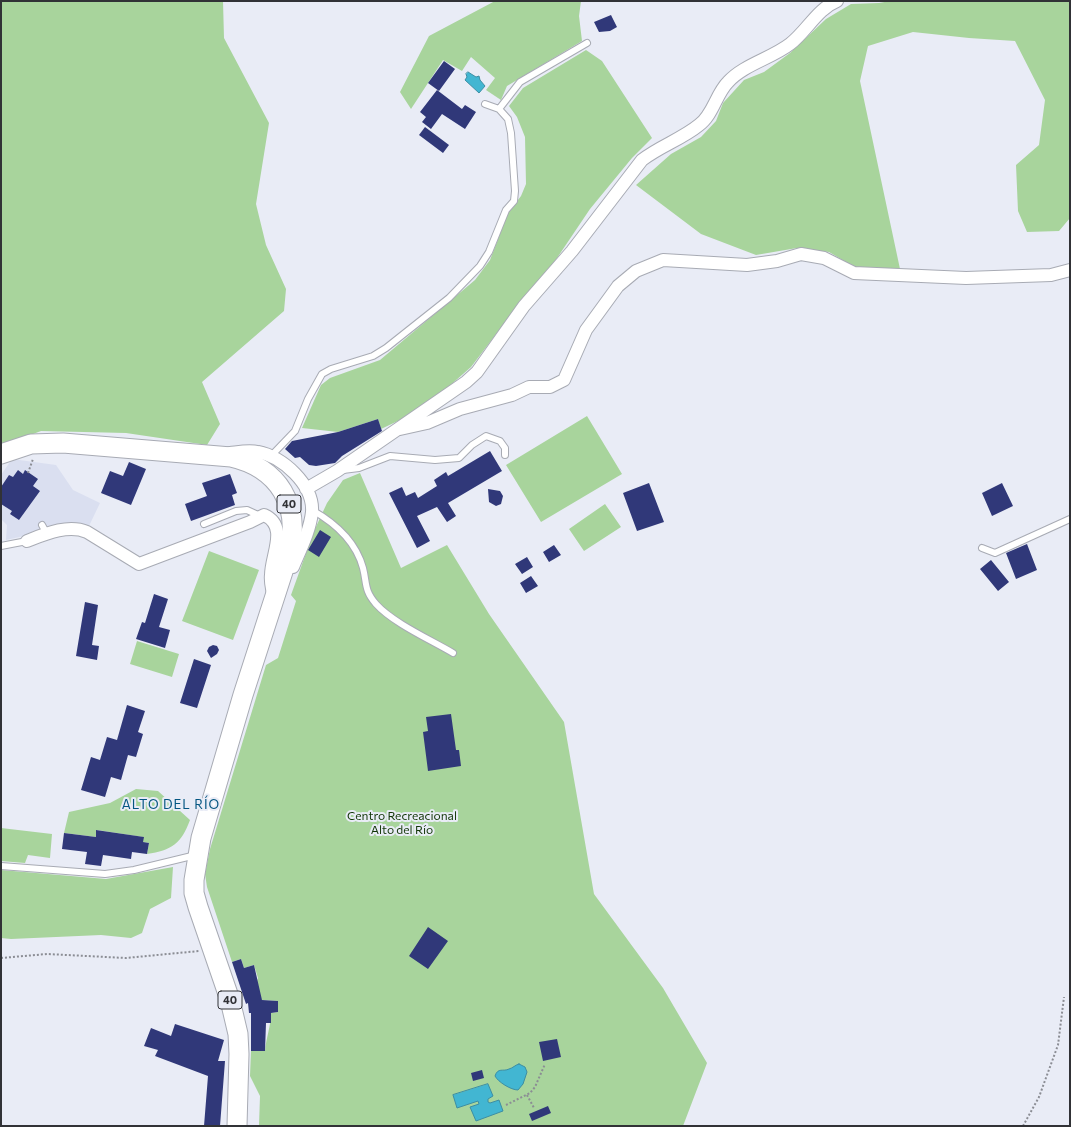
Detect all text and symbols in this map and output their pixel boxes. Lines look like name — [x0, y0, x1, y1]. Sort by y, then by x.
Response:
road number: 40 — [277, 495, 301, 513]
district label: ALTO DEL RÍO — [122, 797, 220, 813]
park label: Centro Recreacional Alto del Río — [347, 809, 457, 837]
road number: 40 — [218, 991, 242, 1009]

